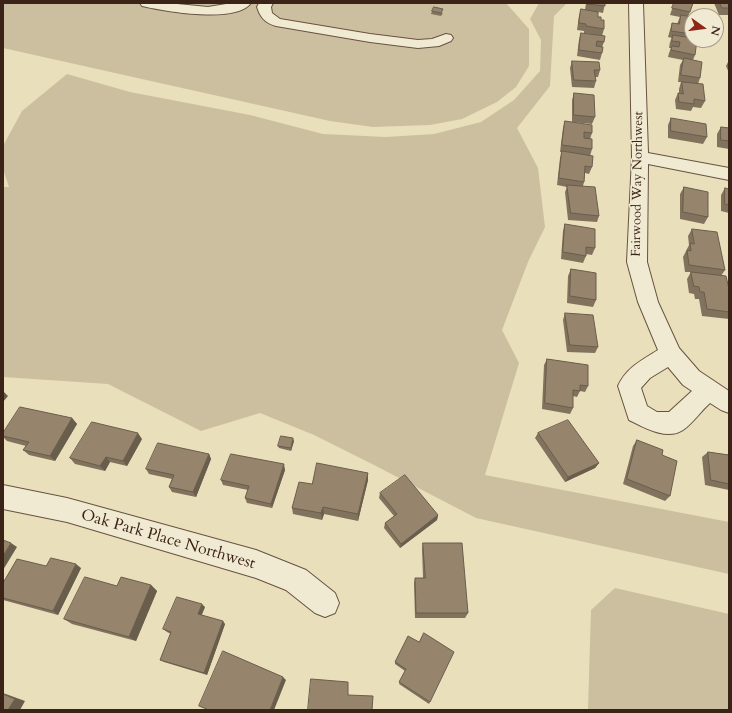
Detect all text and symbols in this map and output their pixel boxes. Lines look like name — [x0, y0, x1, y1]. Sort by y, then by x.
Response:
north arrow — [684, 8, 724, 48]
text: N — [707, 24, 724, 37]
street label: Fairwood Way Northwest — [629, 111, 647, 257]
street label: Oak Park Place Northwest — [79, 506, 257, 574]

